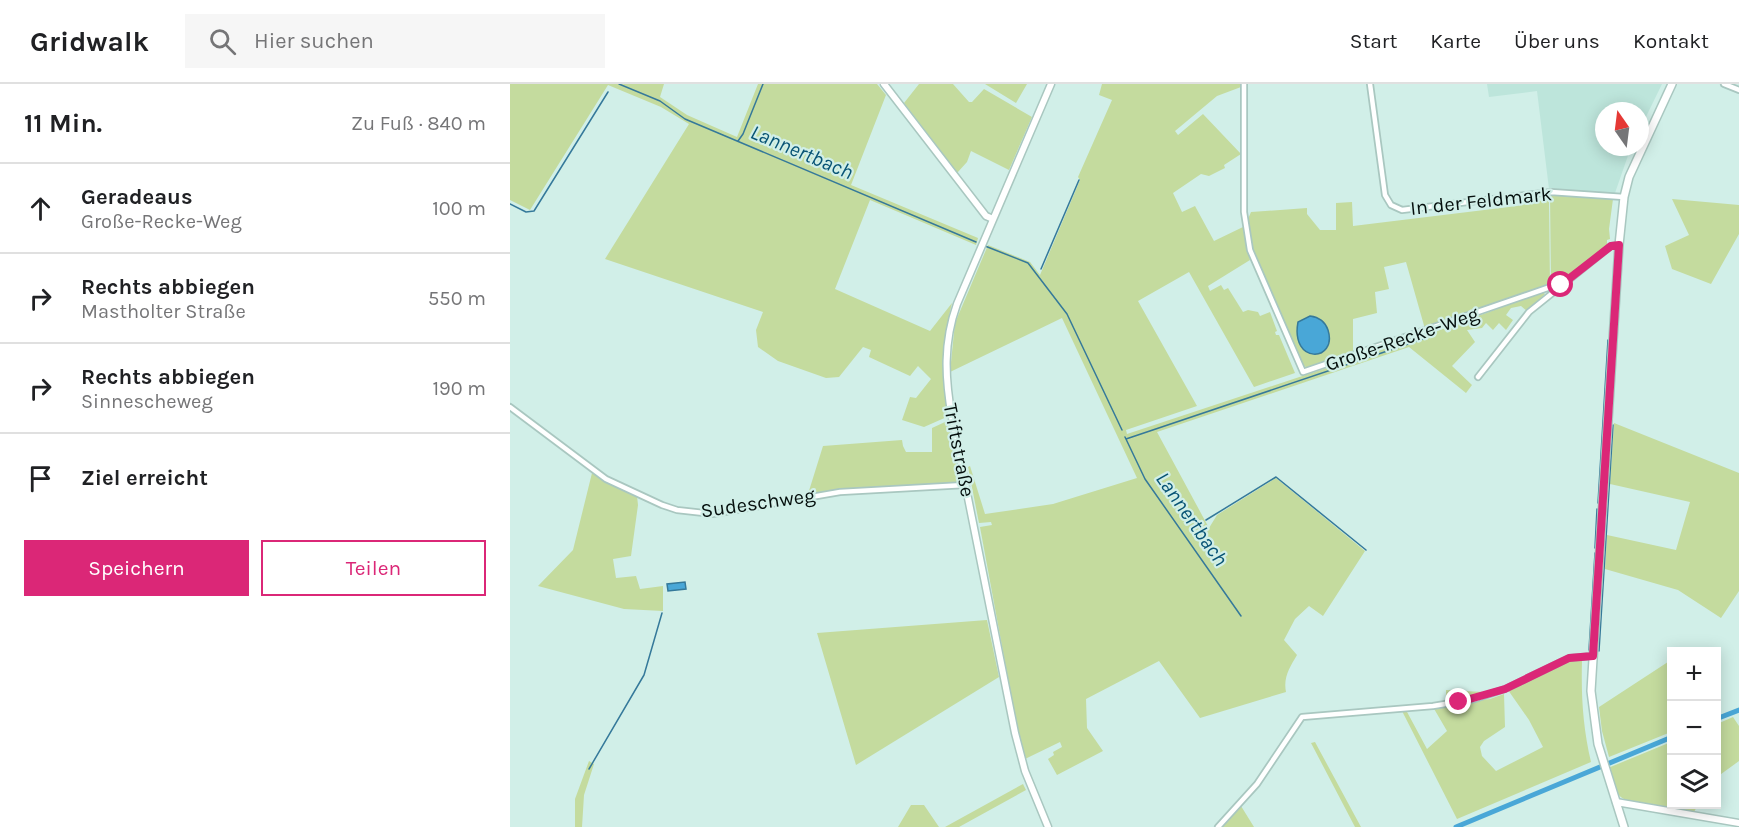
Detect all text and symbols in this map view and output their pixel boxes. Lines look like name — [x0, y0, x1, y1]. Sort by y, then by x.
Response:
search box — [185, 14, 605, 68]
text: Gridwalk — [30, 25, 149, 58]
icon: search — [206, 25, 239, 58]
text: Hier suchen — [254, 28, 374, 54]
text: Start — [1350, 29, 1397, 53]
text: Karte — [1430, 29, 1481, 53]
text: Über uns — [1514, 29, 1600, 53]
text: Kontakt — [1633, 29, 1709, 53]
north arrow — [1595, 102, 1649, 156]
text: 11 Min. — [24, 108, 102, 139]
text: Zu Fuß · 840 m — [351, 112, 486, 135]
water label: Lannertbach — [747, 120, 857, 184]
street label: In der Feldmark — [1409, 182, 1553, 220]
text: Geradeaus — [81, 184, 193, 210]
icon: ahead — [24, 192, 57, 225]
text: 100 m — [432, 197, 486, 220]
text: Große-Recke-Weg — [81, 210, 242, 233]
route start — [1547, 271, 1573, 297]
text: Rechts abbiegen — [81, 274, 255, 300]
icon: right — [24, 282, 57, 315]
text: 550 m — [428, 287, 486, 310]
text: Mastholter Straße — [81, 300, 246, 323]
street label: Große-Recke-Weg — [1322, 302, 1482, 376]
text: Rechts abbiegen — [81, 364, 255, 390]
icon: right — [24, 372, 57, 405]
text: 190 m — [432, 377, 486, 400]
text: Sinnescheweg — [81, 390, 213, 413]
street label: Triftstraße — [939, 401, 979, 499]
icon: arrive — [24, 462, 57, 495]
text: Ziel erreicht — [81, 465, 208, 491]
water label: Lannertbach — [1151, 467, 1233, 571]
street label: Sudeschweg — [699, 484, 817, 522]
button: Speichern — [24, 540, 249, 596]
button: Teilen — [261, 540, 486, 596]
map controls — [1667, 647, 1721, 809]
button: + — [1667, 647, 1721, 701]
route end — [1445, 688, 1471, 714]
button: − — [1667, 701, 1721, 755]
button: layers — [1667, 755, 1721, 809]

